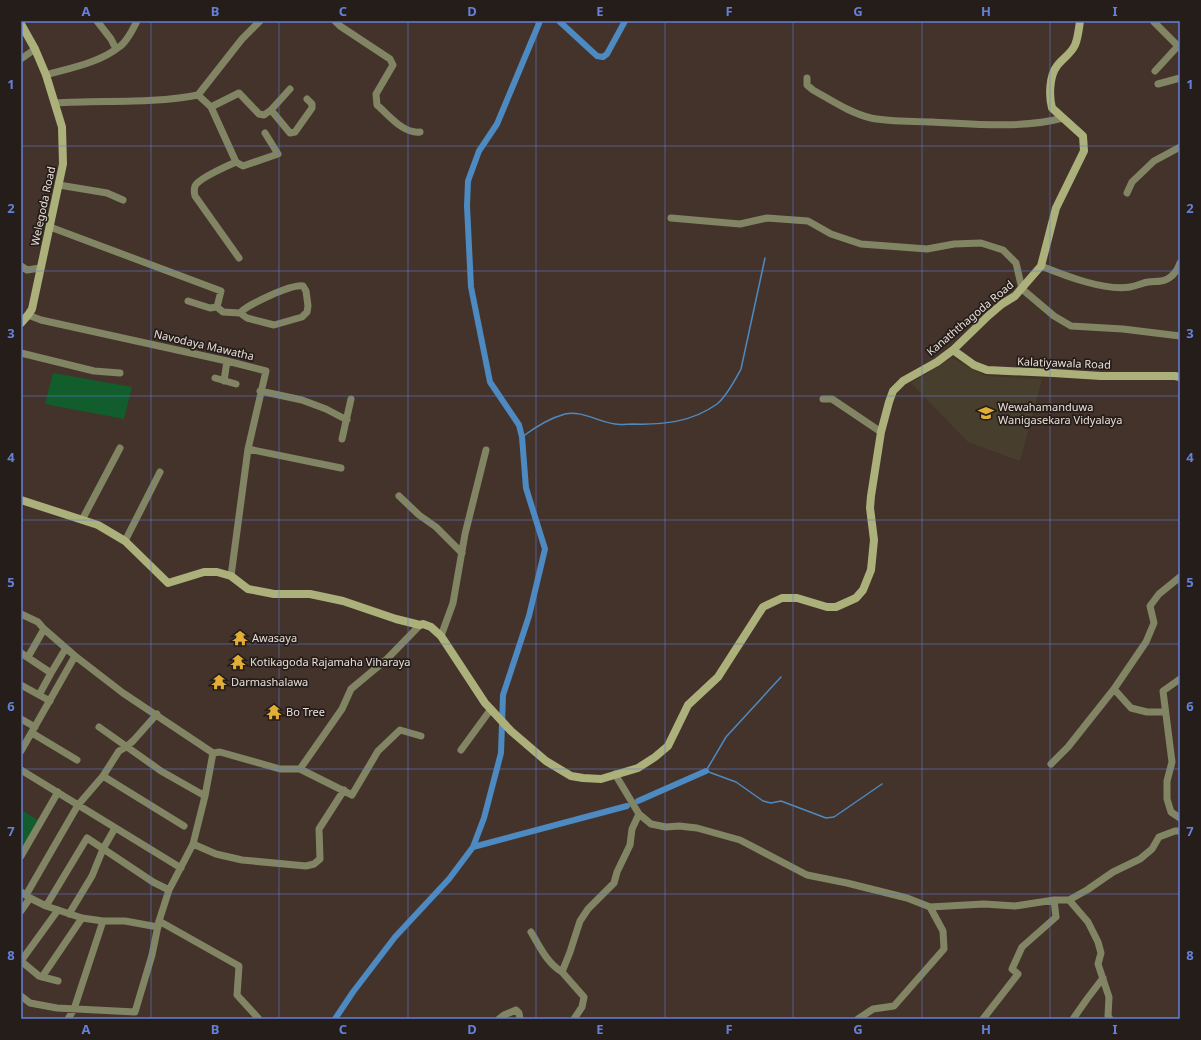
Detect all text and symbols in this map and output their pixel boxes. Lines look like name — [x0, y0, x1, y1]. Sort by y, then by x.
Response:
text: A — [82, 2, 91, 20]
text: B — [211, 2, 219, 20]
text: C — [339, 2, 347, 20]
text: D — [467, 2, 477, 20]
text: E — [596, 2, 604, 20]
text: F — [725, 2, 733, 20]
text: G — [853, 2, 863, 20]
text: H — [981, 2, 991, 20]
text: I — [1112, 2, 1118, 20]
text: 1 — [7, 75, 15, 93]
text: 1 — [1186, 75, 1194, 93]
street label: Welegoda Road — [27, 165, 58, 247]
text: 2 — [7, 199, 15, 217]
text: 2 — [1186, 199, 1194, 217]
street label: Kanaththagoda Road — [923, 277, 1016, 358]
text: 3 — [7, 324, 15, 342]
text: 3 — [1186, 324, 1194, 342]
street label: Navodaya Mawatha — [153, 326, 256, 363]
street label: Kalatiyawala Road — [1017, 353, 1111, 372]
place label: Wewahamanduwa Wanigasekara Vidyalaya — [998, 399, 1122, 427]
school or university icon: Wewahamanduwa Wanigasekara Vidyalaya — [977, 404, 995, 422]
text: 4 — [7, 448, 15, 466]
text: 4 — [1186, 448, 1194, 466]
text: 5 — [7, 573, 15, 591]
text: 5 — [1186, 573, 1194, 591]
temple icon: Awasaya — [231, 629, 249, 647]
place label: Awasaya — [252, 630, 297, 645]
temple icon: Kotikagoda Rajamaha Viharaya — [229, 653, 247, 671]
place label: Kotikagoda Rajamaha Viharaya — [250, 654, 411, 669]
temple icon: Darmashalawa — [210, 673, 228, 691]
place label: Darmashalawa — [231, 674, 308, 689]
text: 6 — [7, 697, 15, 715]
text: 6 — [1186, 697, 1194, 715]
temple icon: Bo Tree — [265, 703, 283, 721]
place label: Bo Tree — [286, 704, 325, 719]
text: 7 — [7, 822, 15, 840]
text: 7 — [1186, 822, 1194, 840]
text: 8 — [7, 946, 15, 964]
text: 8 — [1186, 946, 1194, 964]
text: A — [82, 1020, 91, 1038]
text: B — [211, 1020, 219, 1038]
text: C — [339, 1020, 347, 1038]
text: D — [467, 1020, 477, 1038]
text: E — [596, 1020, 604, 1038]
text: F — [725, 1020, 733, 1038]
text: G — [853, 1020, 863, 1038]
text: H — [981, 1020, 991, 1038]
text: I — [1112, 1020, 1118, 1038]

